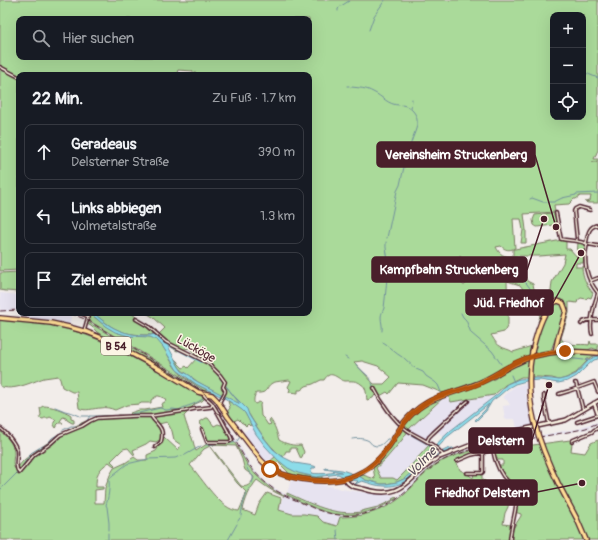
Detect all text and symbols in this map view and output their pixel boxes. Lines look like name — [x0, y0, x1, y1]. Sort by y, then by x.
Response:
map controls — [550, 12, 586, 120]
button: + — [550, 12, 586, 48]
search box — [16, 16, 312, 60]
icon: search — [30, 27, 52, 49]
text: Hier suchen — [62, 29, 134, 48]
button: − — [550, 48, 586, 84]
button: locate — [550, 84, 586, 120]
text: 22 Min. — [32, 88, 83, 109]
text: Zu Fuß · 1.7 km — [212, 90, 296, 106]
text: Geradeaus — [71, 135, 137, 154]
icon: ahead — [33, 141, 55, 163]
callout: Vereinsheim Struckenberg — [377, 142, 535, 167]
text: 390 m — [258, 144, 295, 160]
text: Vereinsheim Struckenberg — [385, 147, 528, 163]
text: Delsterner Straße — [71, 154, 169, 170]
text: Links abbiegen — [71, 199, 162, 218]
icon: left — [33, 205, 55, 227]
text: 1.3 km — [260, 208, 295, 224]
text: Volmetalstraße — [71, 218, 156, 234]
callout: Kampfbahn Struckenberg — [372, 257, 527, 282]
text: Kampfbahn Struckenberg — [379, 262, 519, 278]
icon: arrive — [33, 269, 55, 291]
text: Ziel erreicht — [71, 271, 147, 290]
callout: Jüd. Friedhof — [466, 290, 553, 315]
text: Jüd. Friedhof — [474, 295, 545, 311]
street label: Lücköge — [174, 332, 218, 366]
road number: B 54 — [101, 337, 131, 355]
route end — [556, 342, 574, 360]
callout: Delstern — [469, 428, 532, 453]
text: Delstern — [477, 433, 525, 449]
water label: Volme — [404, 442, 441, 480]
route start — [261, 460, 279, 478]
callout: Friedhof Delstern — [426, 480, 537, 505]
text: Friedhof Delstern — [434, 485, 531, 501]

